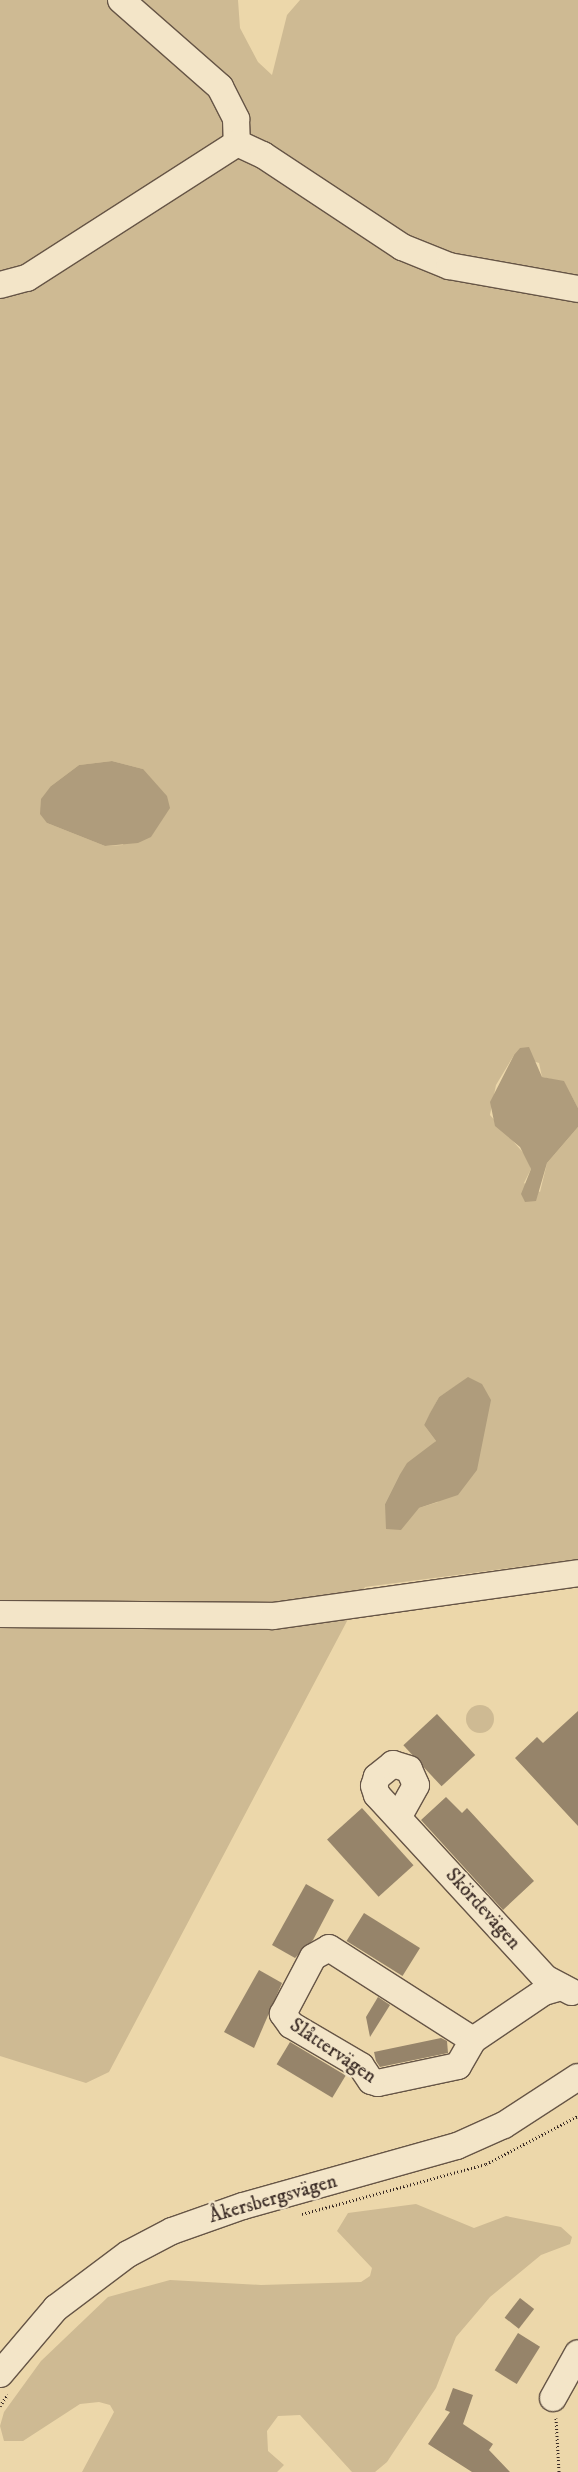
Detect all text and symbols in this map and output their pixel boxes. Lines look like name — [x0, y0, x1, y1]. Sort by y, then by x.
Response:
street label: Skördevägen — [440, 1863, 526, 1955]
street label: Slåttervägen — [285, 2013, 381, 2089]
street label: Åkersbergsvägen — [206, 2169, 340, 2229]

